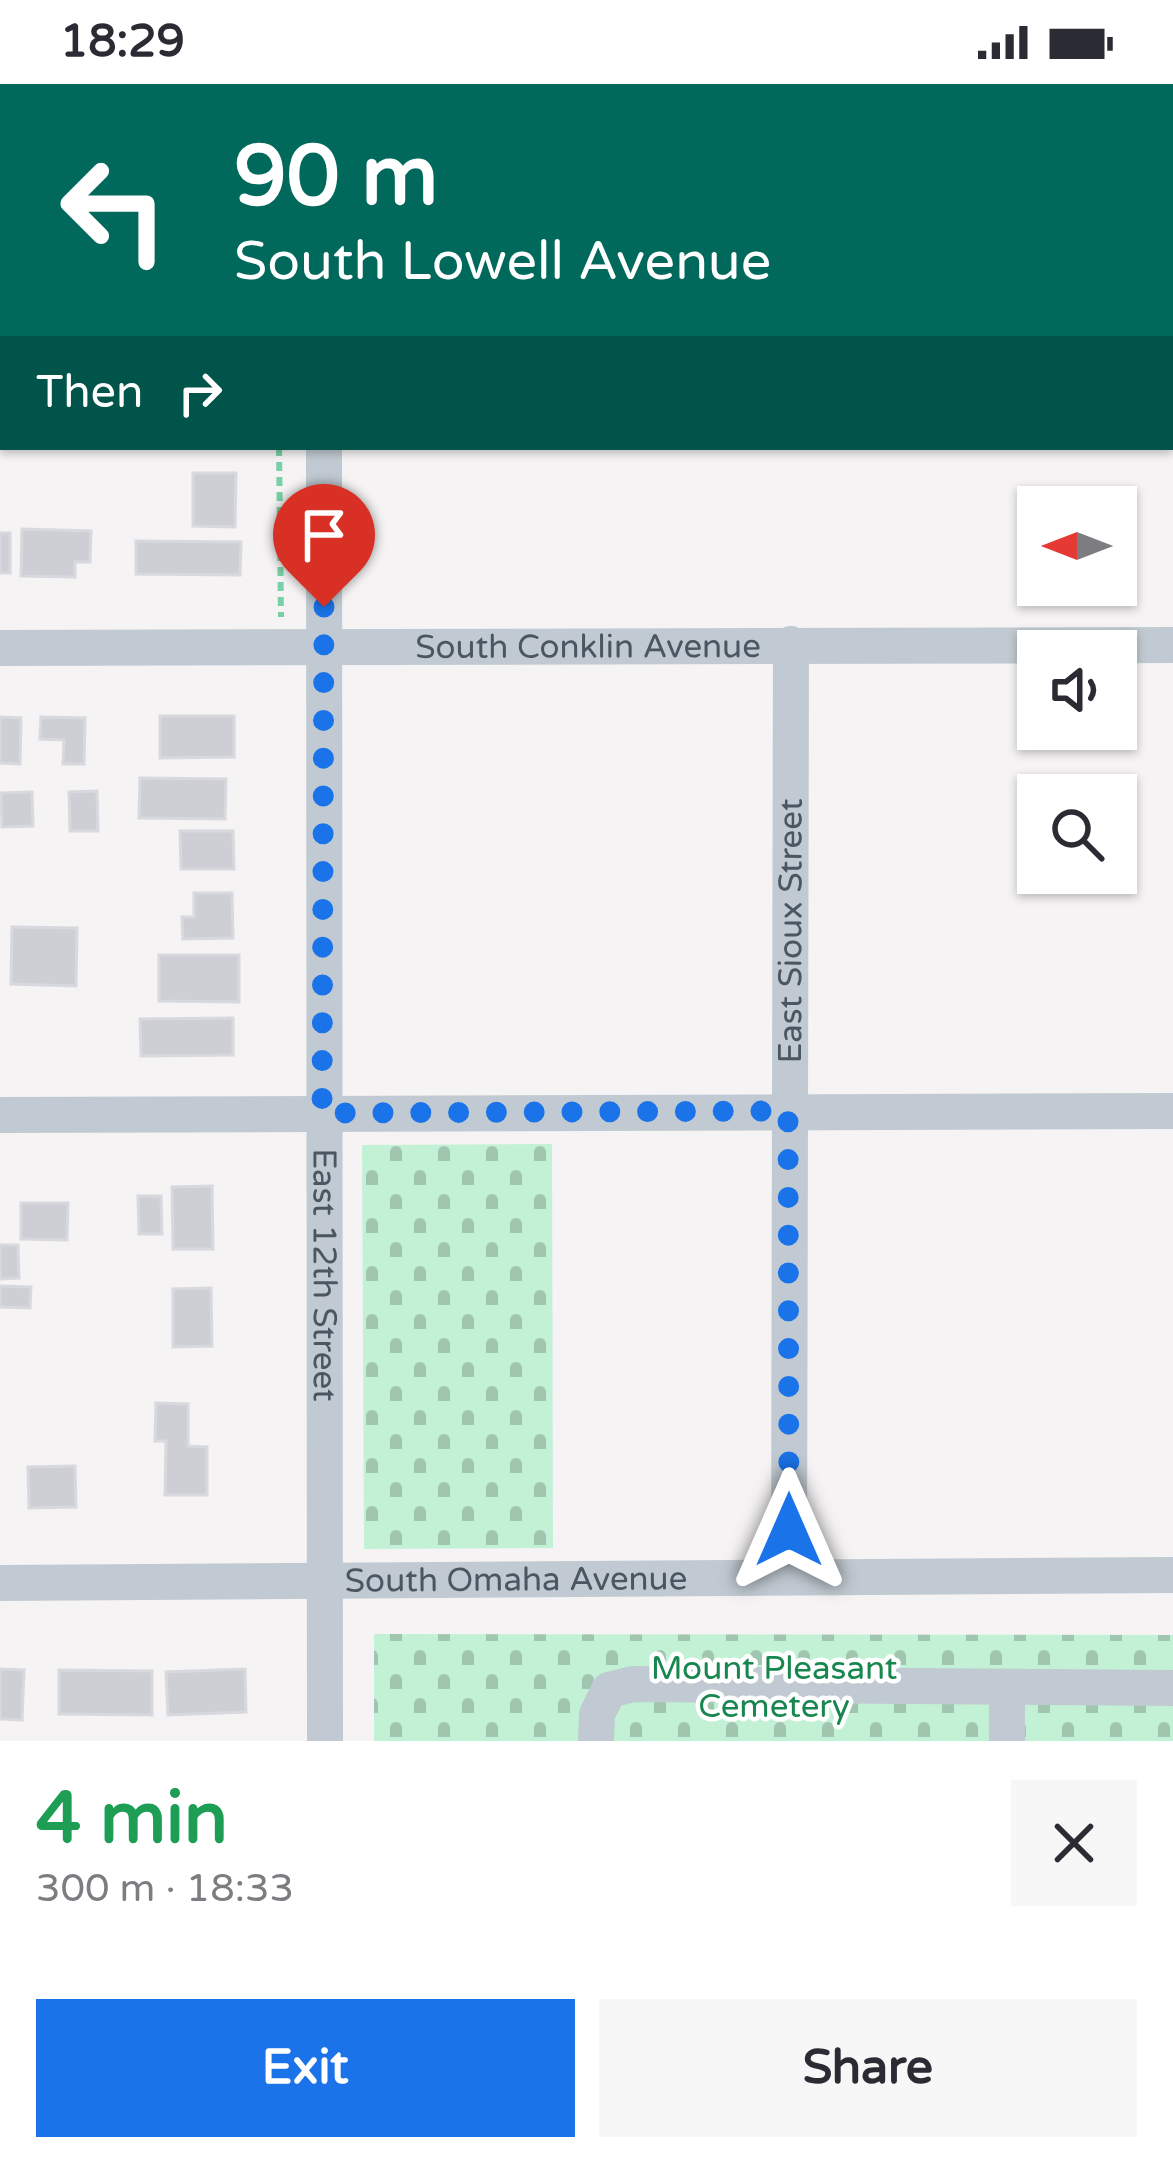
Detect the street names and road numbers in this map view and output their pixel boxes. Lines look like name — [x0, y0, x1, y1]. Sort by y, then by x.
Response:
street label: South Conklin Avenue — [415, 627, 761, 666]
street label: East Sioux Street — [771, 798, 810, 1064]
street label: East 12th Street — [305, 1148, 344, 1402]
street label: South Omaha Avenue — [345, 1559, 687, 1600]

